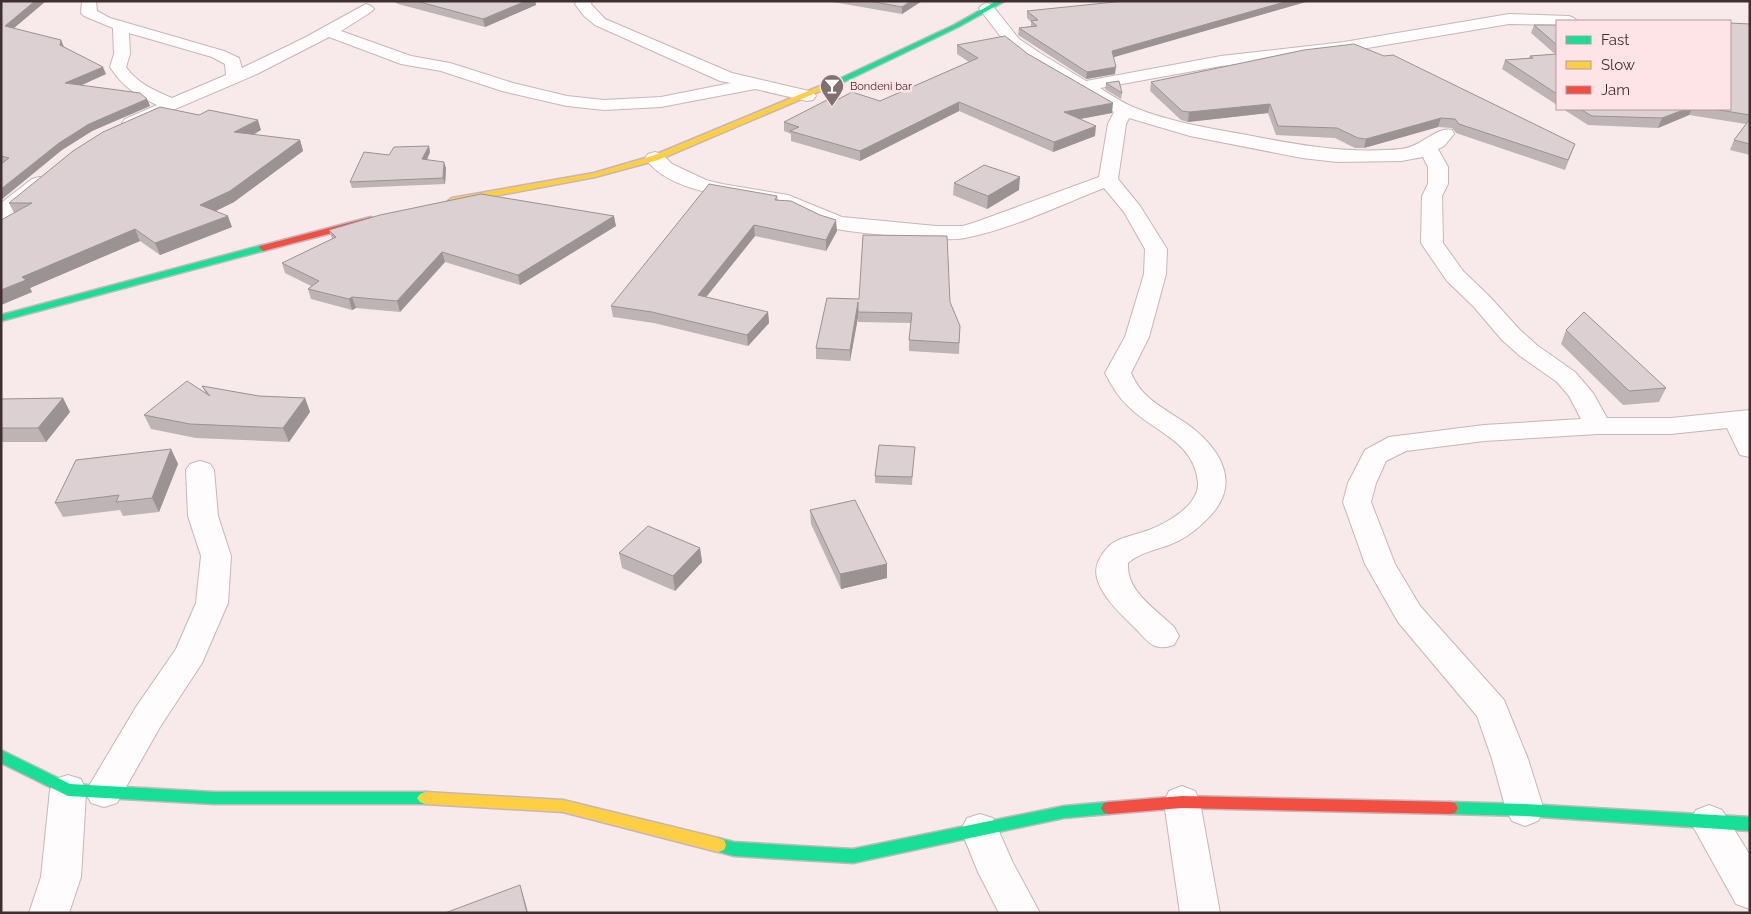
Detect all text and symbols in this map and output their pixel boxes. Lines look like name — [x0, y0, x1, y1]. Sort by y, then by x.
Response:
legend — [1556, 20, 1731, 110]
text: Fast — [1601, 31, 1629, 49]
text: Slow — [1601, 56, 1635, 74]
bar icon: Bondeni bar — [819, 73, 845, 107]
place label: Bondeni bar — [850, 80, 912, 93]
text: Jam — [1601, 81, 1630, 99]

